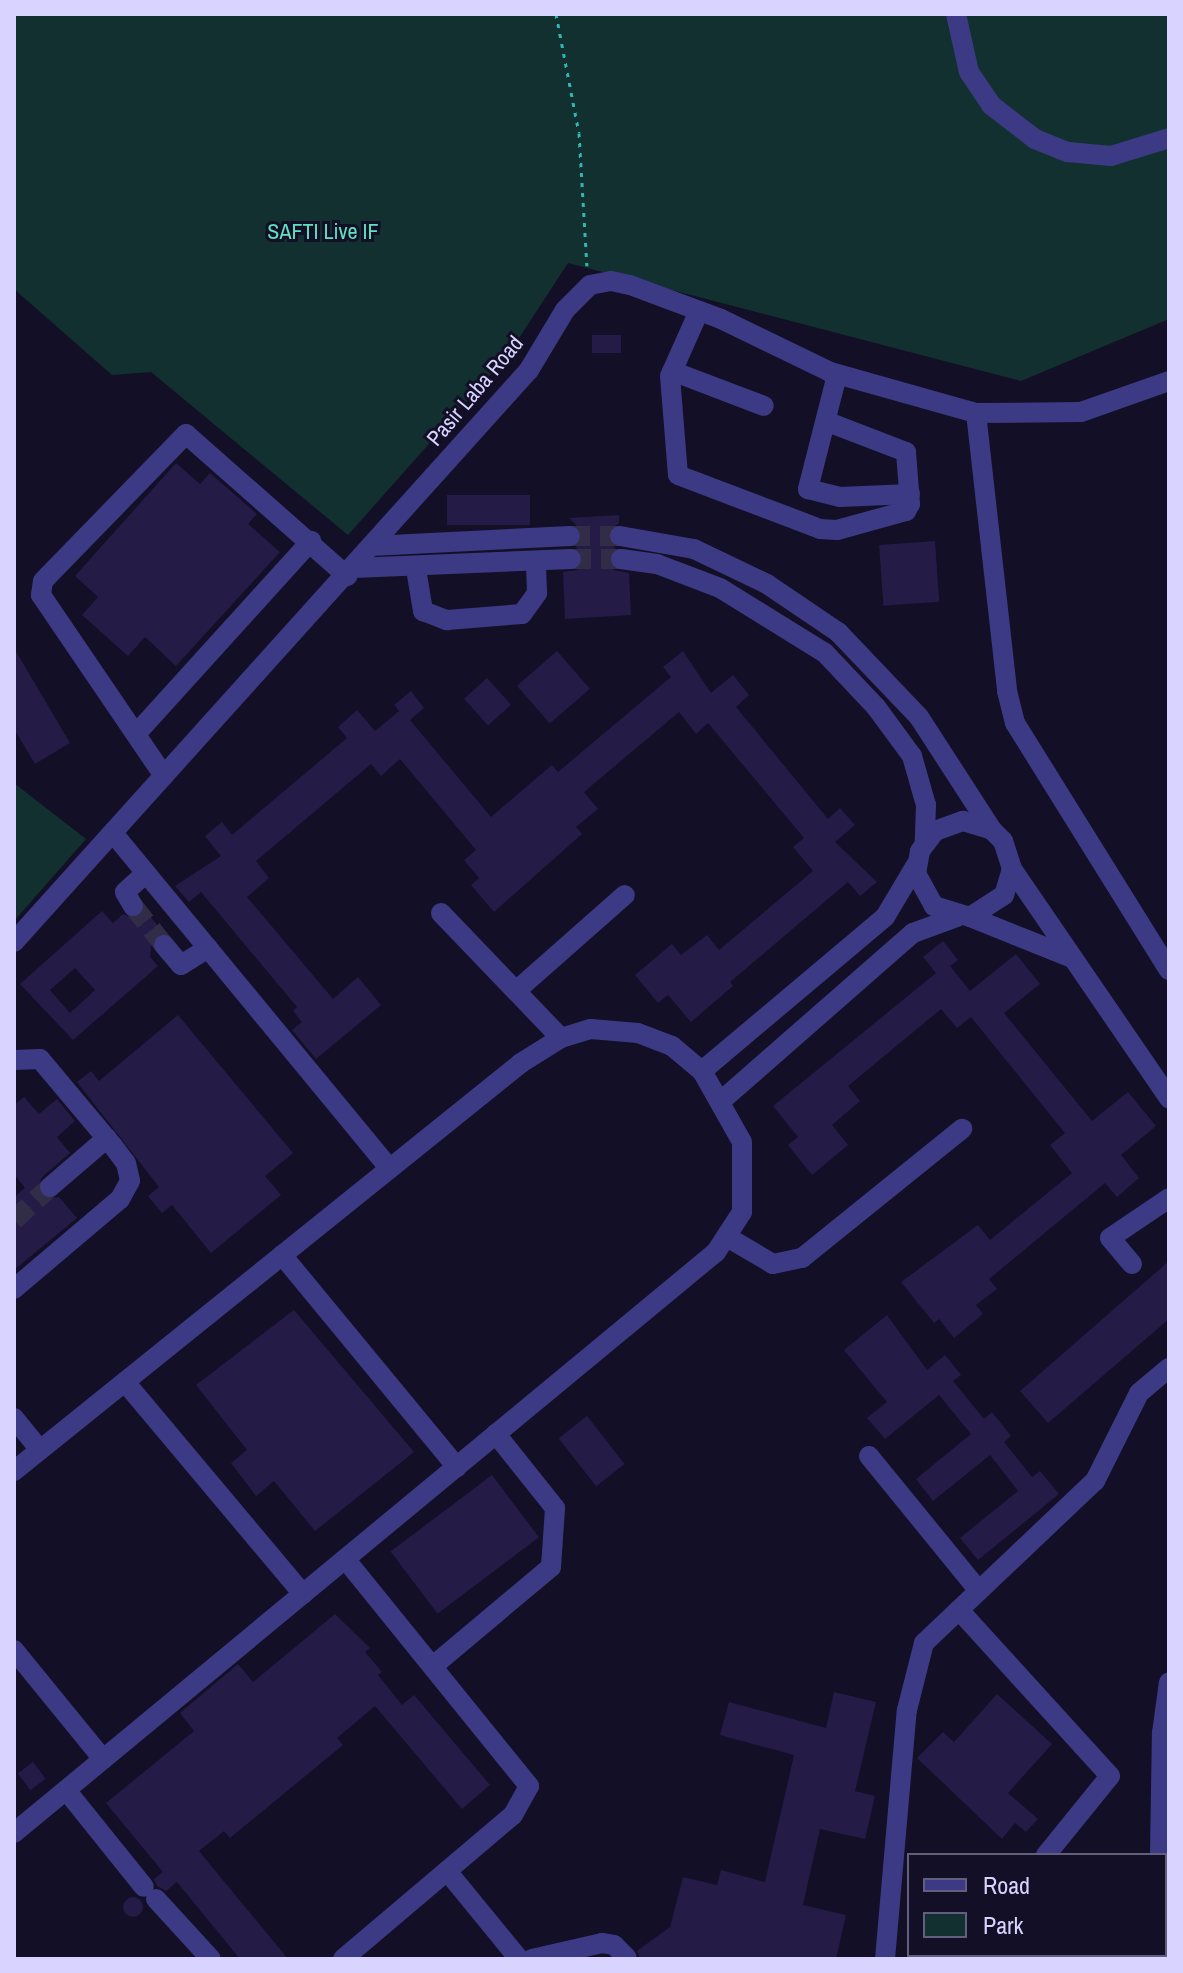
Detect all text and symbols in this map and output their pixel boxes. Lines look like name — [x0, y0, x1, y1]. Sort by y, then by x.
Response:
park label: SAFTI Live IF — [267, 219, 379, 245]
street label: Pasir Laba Road — [421, 331, 529, 451]
legend — [907, 1853, 1167, 1957]
text: Road — [983, 1869, 1030, 1901]
text: Park — [983, 1909, 1023, 1941]

